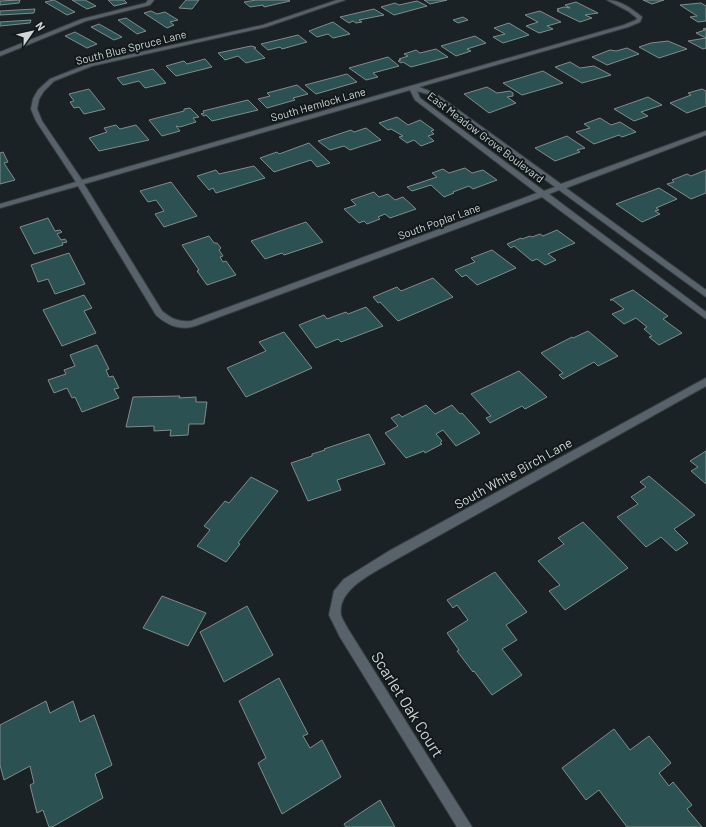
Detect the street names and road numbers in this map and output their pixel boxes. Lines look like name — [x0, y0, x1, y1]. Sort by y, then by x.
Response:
street label: South Blue Spruce Lane — [74, 27, 188, 67]
street label: South Hemlock Lane — [269, 84, 367, 124]
street label: East Meadow Grove Boulevard — [425, 89, 547, 185]
street label: South Poplar Lane — [396, 200, 482, 242]
street label: South White Birch Lane — [451, 434, 575, 512]
street label: Scarlet Oak Court — [368, 648, 448, 760]

